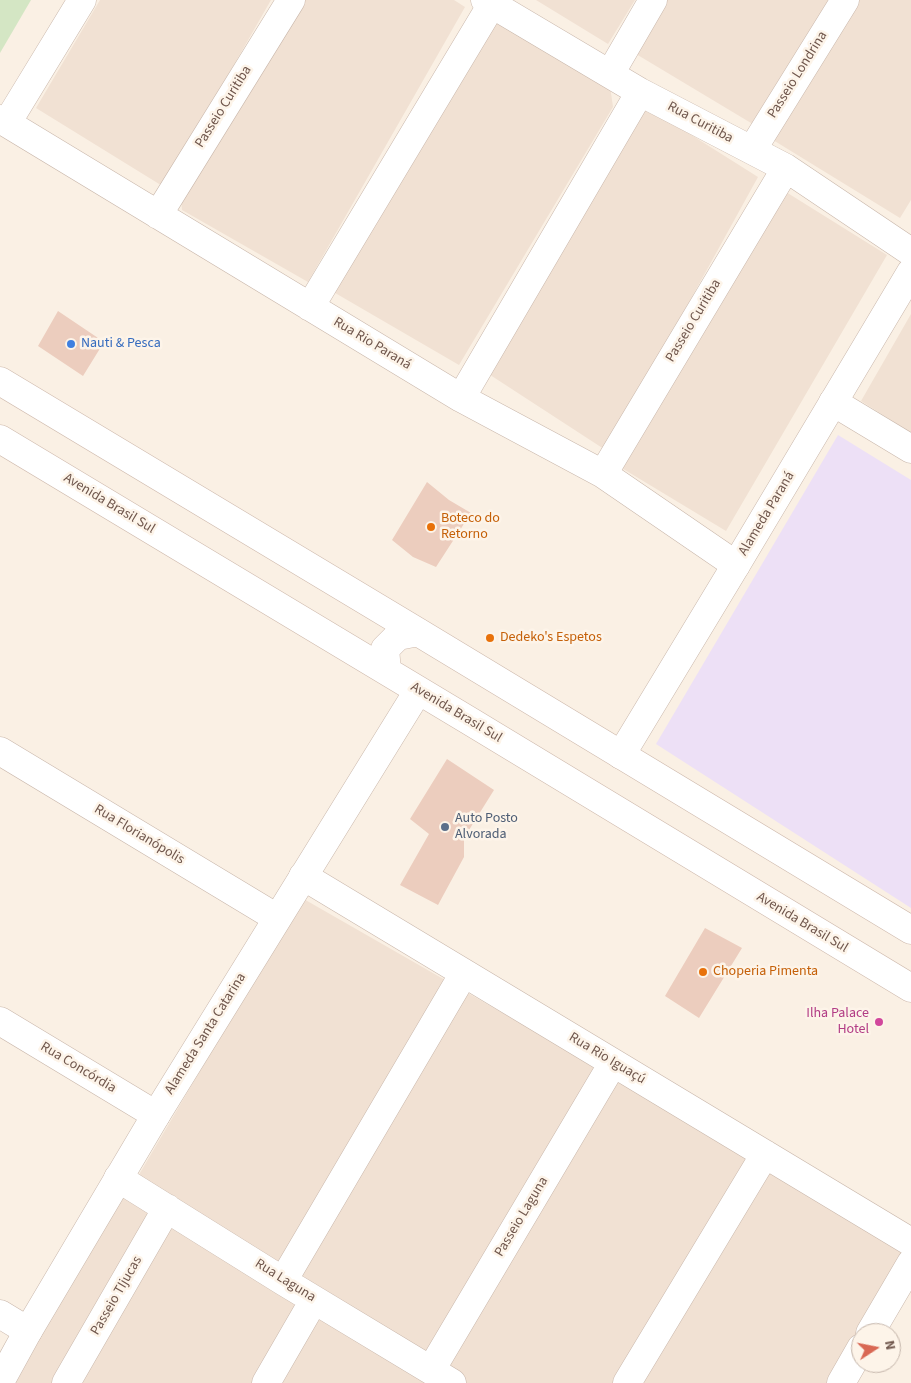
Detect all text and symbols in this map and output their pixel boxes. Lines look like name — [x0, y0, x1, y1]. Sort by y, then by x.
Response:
street label: Passeio Londrina — [764, 28, 832, 122]
street label: Passeio Curitiba — [192, 63, 256, 151]
street label: Rua Curitiba — [664, 99, 736, 147]
street label: Passeio Curitiba — [663, 277, 725, 365]
street label: Rua Rio Paraná — [330, 314, 414, 374]
place label: Nauti & Pesca — [81, 336, 161, 352]
marker: Nauti & Pesca — [65, 338, 77, 350]
street label: Alameda Paraná — [735, 469, 799, 559]
street label: Avenida Brasil Sul — [60, 470, 158, 538]
place label: Boteco do Retorno — [441, 511, 500, 544]
marker: Boteco do Retorno — [425, 521, 437, 533]
place label: Dedeko's Espetos — [500, 630, 602, 646]
marker: Dedeko's Espetos — [484, 632, 496, 644]
street label: Avenida Brasil Sul — [407, 679, 505, 747]
street label: Rua Florianópolis — [91, 801, 187, 869]
place label: Auto Posto Alvorada — [455, 811, 518, 844]
marker: Auto Posto Alvorada — [439, 821, 451, 833]
street label: Avenida Brasil Sul — [753, 889, 851, 957]
place label: Choperia Pimenta — [713, 964, 818, 980]
marker: Choperia Pimenta — [697, 966, 709, 978]
street label: Alameda Santa Catarina — [162, 970, 250, 1098]
place label: Ilha Palace Hotel — [806, 1006, 869, 1038]
marker: Ilha Palace Hotel — [873, 1016, 885, 1028]
street label: Rua Rio Iguaçú — [566, 1029, 648, 1089]
street label: Rua Concórdia — [37, 1039, 119, 1097]
street label: Passeio Laguna — [492, 1174, 552, 1260]
street label: Passeio TIjucas — [88, 1254, 146, 1338]
street label: Rua Laguna — [251, 1256, 319, 1306]
north arrow — [851, 1323, 901, 1373]
text: N — [879, 1339, 900, 1352]

